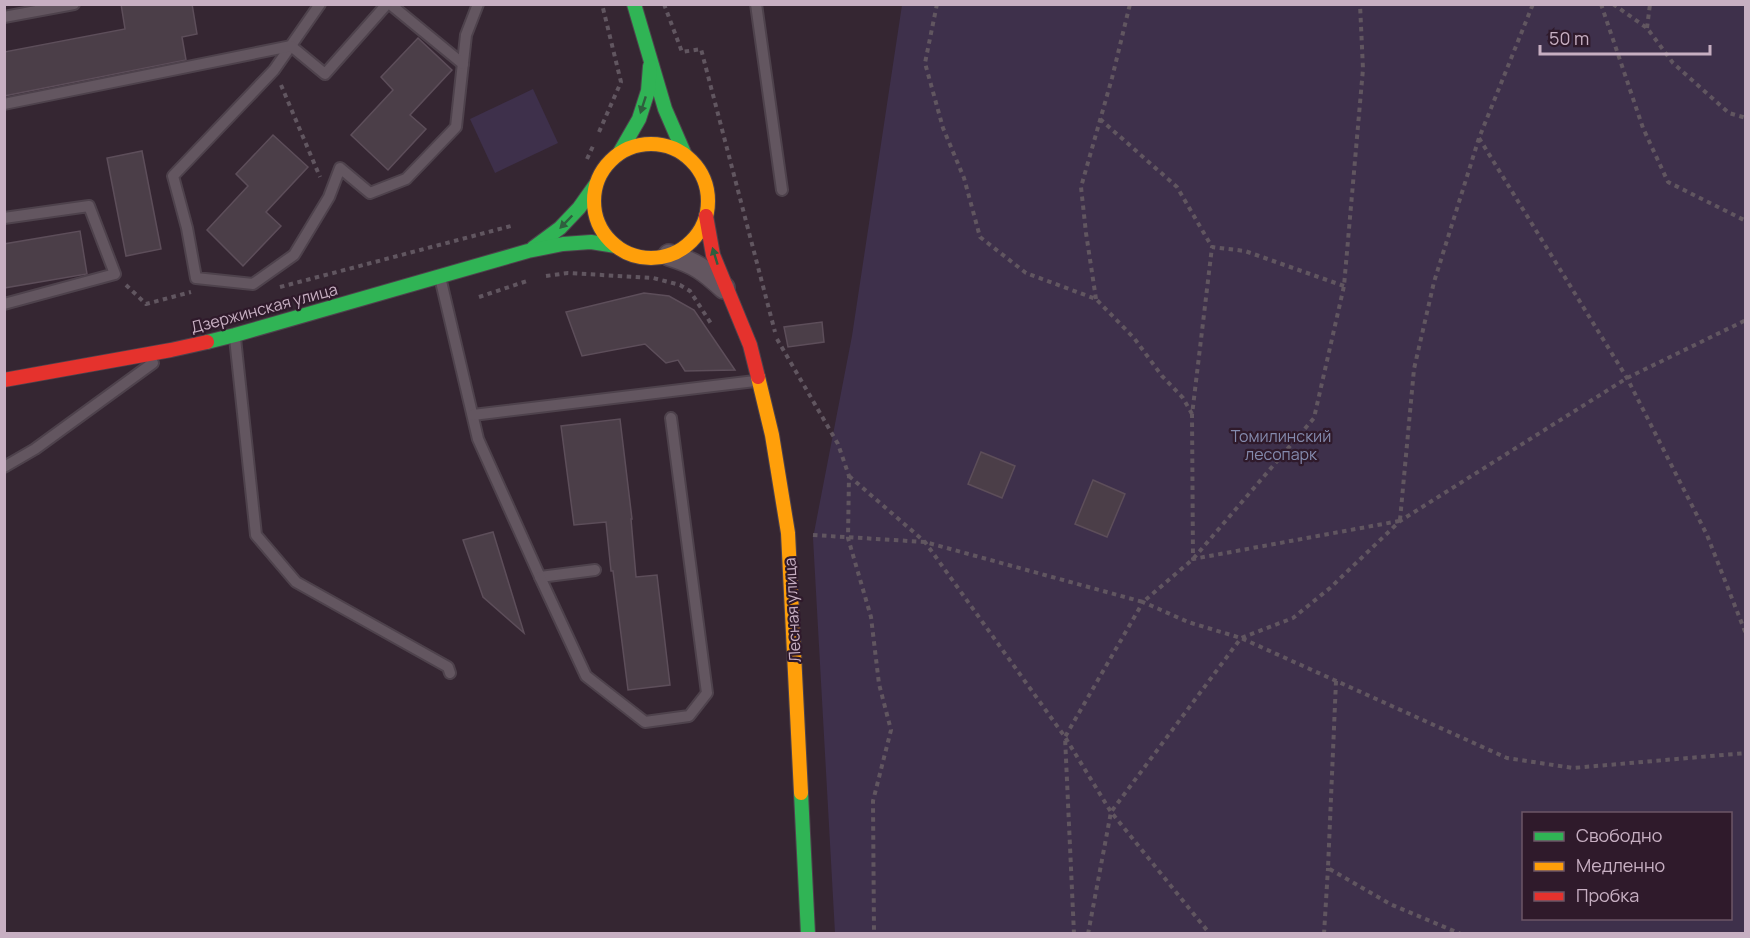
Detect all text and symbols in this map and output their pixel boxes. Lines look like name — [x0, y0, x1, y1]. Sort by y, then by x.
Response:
scale bar — [1540, 18, 1710, 56]
text: 50 m — [1549, 26, 1589, 50]
one-way arrow — [638, 96, 647, 114]
one-way arrow — [559, 214, 573, 228]
one-way arrow — [709, 247, 719, 265]
street label: Дзержинская улица — [188, 278, 340, 338]
park label: Томилинский лесопарк — [1231, 425, 1331, 465]
street label: Лесная улица — [778, 557, 806, 663]
legend — [1522, 812, 1732, 920]
text: Свободно — [1576, 823, 1662, 847]
text: Медленно — [1576, 853, 1665, 877]
text: Пробка — [1576, 883, 1639, 907]

